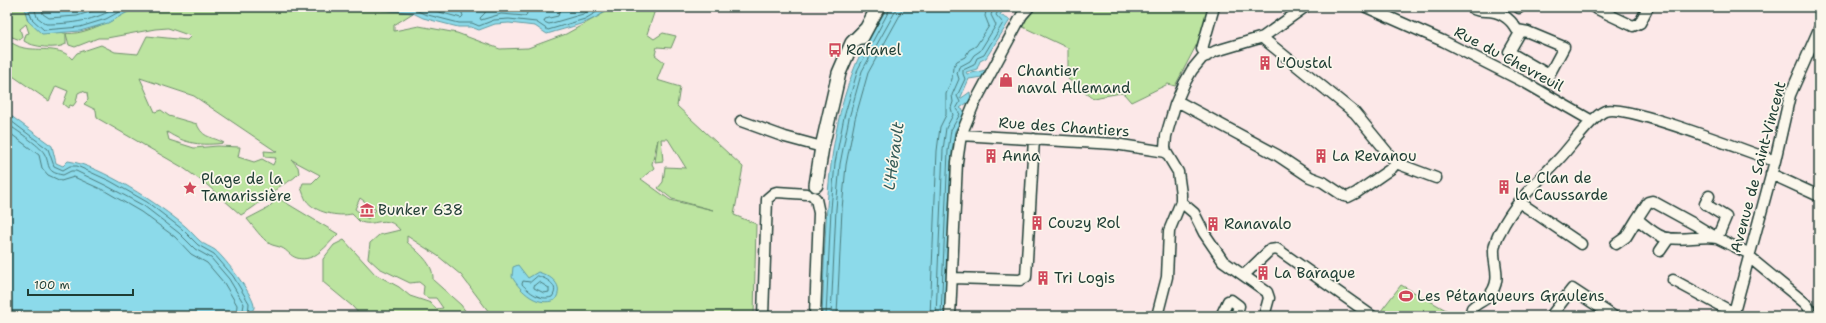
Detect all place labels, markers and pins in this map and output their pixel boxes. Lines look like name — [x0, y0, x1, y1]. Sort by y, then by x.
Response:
place label: Rafanel — [846, 40, 902, 60]
bus stop icon: Rafanel — [827, 42, 843, 58]
place label: L'Oustal — [1276, 53, 1332, 73]
building icon: L'Oustal — [1257, 55, 1273, 71]
place label: Chantier naval Allemand — [1017, 61, 1131, 98]
shop icon: Chantier naval Allemand — [998, 72, 1014, 88]
place label: Anna — [1002, 146, 1041, 166]
place label: La Revanou — [1332, 146, 1417, 166]
building icon: Anna — [983, 148, 999, 164]
building icon: La Revanou — [1313, 148, 1329, 164]
place label: Le Clan de la Caussarde — [1515, 168, 1608, 205]
place label: Plage de la Tamarissière — [201, 169, 291, 206]
building icon: Le Clan de la Caussarde — [1496, 179, 1512, 195]
place icon: Plage de la Tamarissière — [182, 180, 198, 196]
place label: Bunker 638 — [378, 200, 463, 220]
museum icon: Bunker 638 — [359, 202, 375, 218]
place label: Couzy Rol — [1048, 213, 1121, 233]
place label: Ranavalo — [1224, 214, 1292, 234]
building icon: Couzy Rol — [1029, 215, 1045, 231]
building icon: Ranavalo — [1205, 216, 1221, 232]
place label: La Baraque — [1274, 263, 1356, 283]
building icon: La Baraque — [1255, 265, 1271, 281]
place label: Tri Logis — [1054, 268, 1115, 288]
building icon: Tri Logis — [1035, 270, 1051, 286]
place label: Les Pétanqueurs Graulens — [1417, 286, 1605, 306]
sports icon: Les Pétanqueurs Graulens — [1398, 288, 1414, 304]

